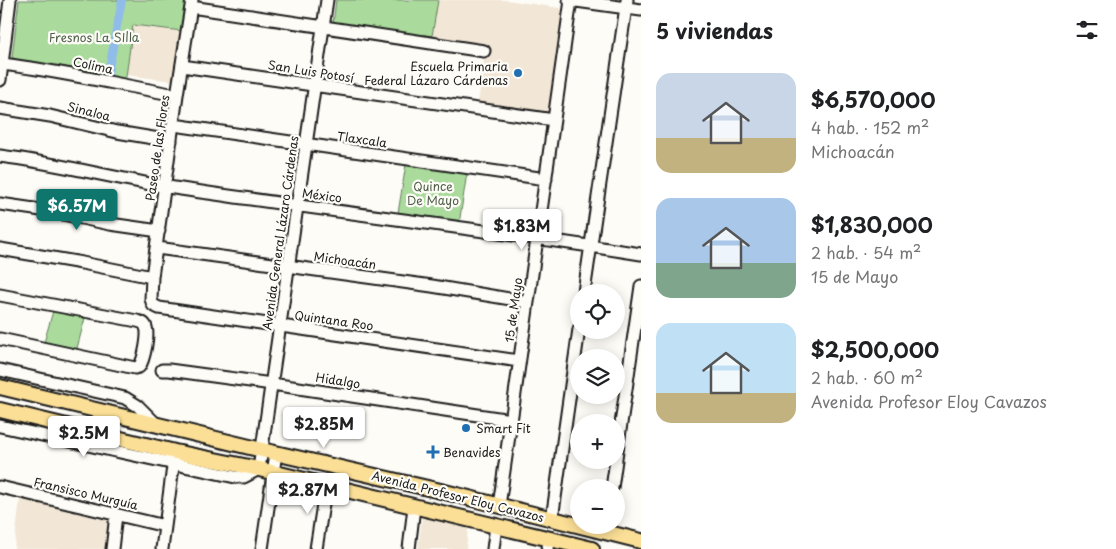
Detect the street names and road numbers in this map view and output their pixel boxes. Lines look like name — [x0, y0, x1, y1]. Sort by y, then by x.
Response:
street label: Colima — [71, 52, 115, 78]
street label: San Luis Potosí — [267, 55, 356, 87]
street label: Paseo de las Flores — [141, 93, 173, 202]
street label: Sinaloa — [66, 97, 113, 125]
street label: Tlaxcala — [336, 127, 389, 151]
street label: Avenida General Lázaro Cárdenas — [257, 134, 303, 331]
street label: México — [301, 183, 343, 207]
street label: Michoacán — [313, 247, 377, 273]
street label: 15 de Mayo — [500, 276, 526, 344]
street label: Quintana Roo — [293, 306, 375, 334]
street label: Hidalgo — [314, 368, 362, 392]
street label: Avenida Profesor Eloy Cavazos — [370, 466, 547, 526]
street label: Fransisco Murguía — [32, 472, 140, 514]

